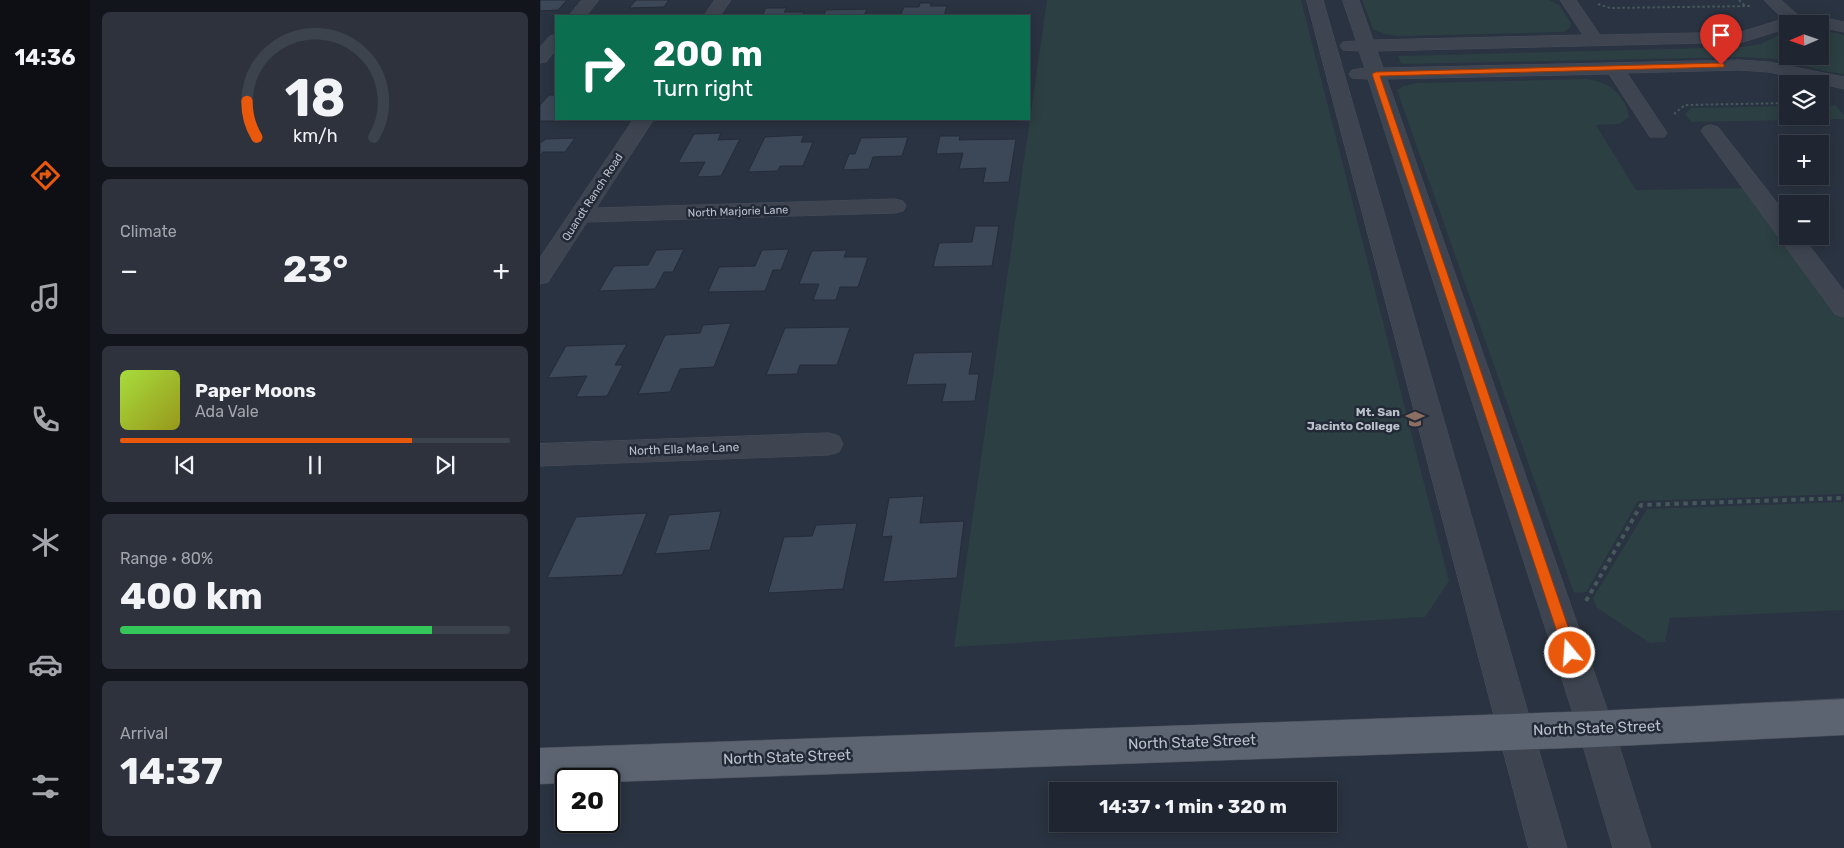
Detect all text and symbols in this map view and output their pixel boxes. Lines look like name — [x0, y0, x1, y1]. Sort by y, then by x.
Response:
pin — [1700, 14, 1742, 65]
north arrow — [1779, 15, 1829, 65]
map controls — [1779, 15, 1829, 245]
icon: arrive — [1707, 21, 1735, 49]
text: 200 m — [653, 33, 763, 75]
icon: right — [570, 35, 635, 100]
text: 14:36 — [14, 44, 76, 71]
text: 18 — [284, 67, 346, 129]
text: Turn right — [653, 75, 753, 102]
button: layers — [1779, 75, 1829, 125]
text: km/h — [293, 125, 337, 146]
button: + — [1779, 135, 1829, 185]
street label: Quandt Ranch Road — [559, 151, 626, 244]
icon: directions — [28, 158, 63, 193]
button: − — [1779, 195, 1829, 245]
street label: North Marjorie Lane — [687, 203, 789, 220]
text: Climate — [120, 222, 177, 241]
text: 23° — [283, 246, 348, 292]
text: − — [120, 254, 138, 287]
text: + — [493, 254, 510, 287]
icon: music — [28, 280, 63, 315]
text: Paper Moons — [195, 379, 316, 402]
icon: phone — [28, 402, 63, 437]
text: Ada Vale — [195, 402, 259, 421]
place label: Mt. San Jacinto College — [1307, 405, 1400, 433]
school or university icon: Mt. San Jacinto College — [1404, 408, 1426, 430]
street label: North Ella Mae Lane — [628, 440, 740, 458]
icon: previous — [171, 451, 199, 479]
icon: pause — [301, 451, 329, 479]
icon: next — [431, 451, 459, 479]
icon: climate — [28, 525, 63, 560]
text: Range · 80% — [120, 549, 213, 568]
text: 400 km — [120, 573, 263, 619]
position arrow — [1543, 626, 1595, 678]
icon: car — [28, 647, 63, 682]
street label: North State Street — [1533, 717, 1661, 739]
text: Arrival — [120, 724, 168, 743]
street label: North State Street — [1128, 731, 1256, 753]
street label: North State Street — [723, 746, 851, 768]
text: 14:37 — [120, 748, 223, 794]
speed limit sign: 20 — [555, 768, 620, 833]
icon: filters — [28, 769, 63, 804]
text: 14:37 · 1 min · 320 m — [1099, 795, 1287, 818]

